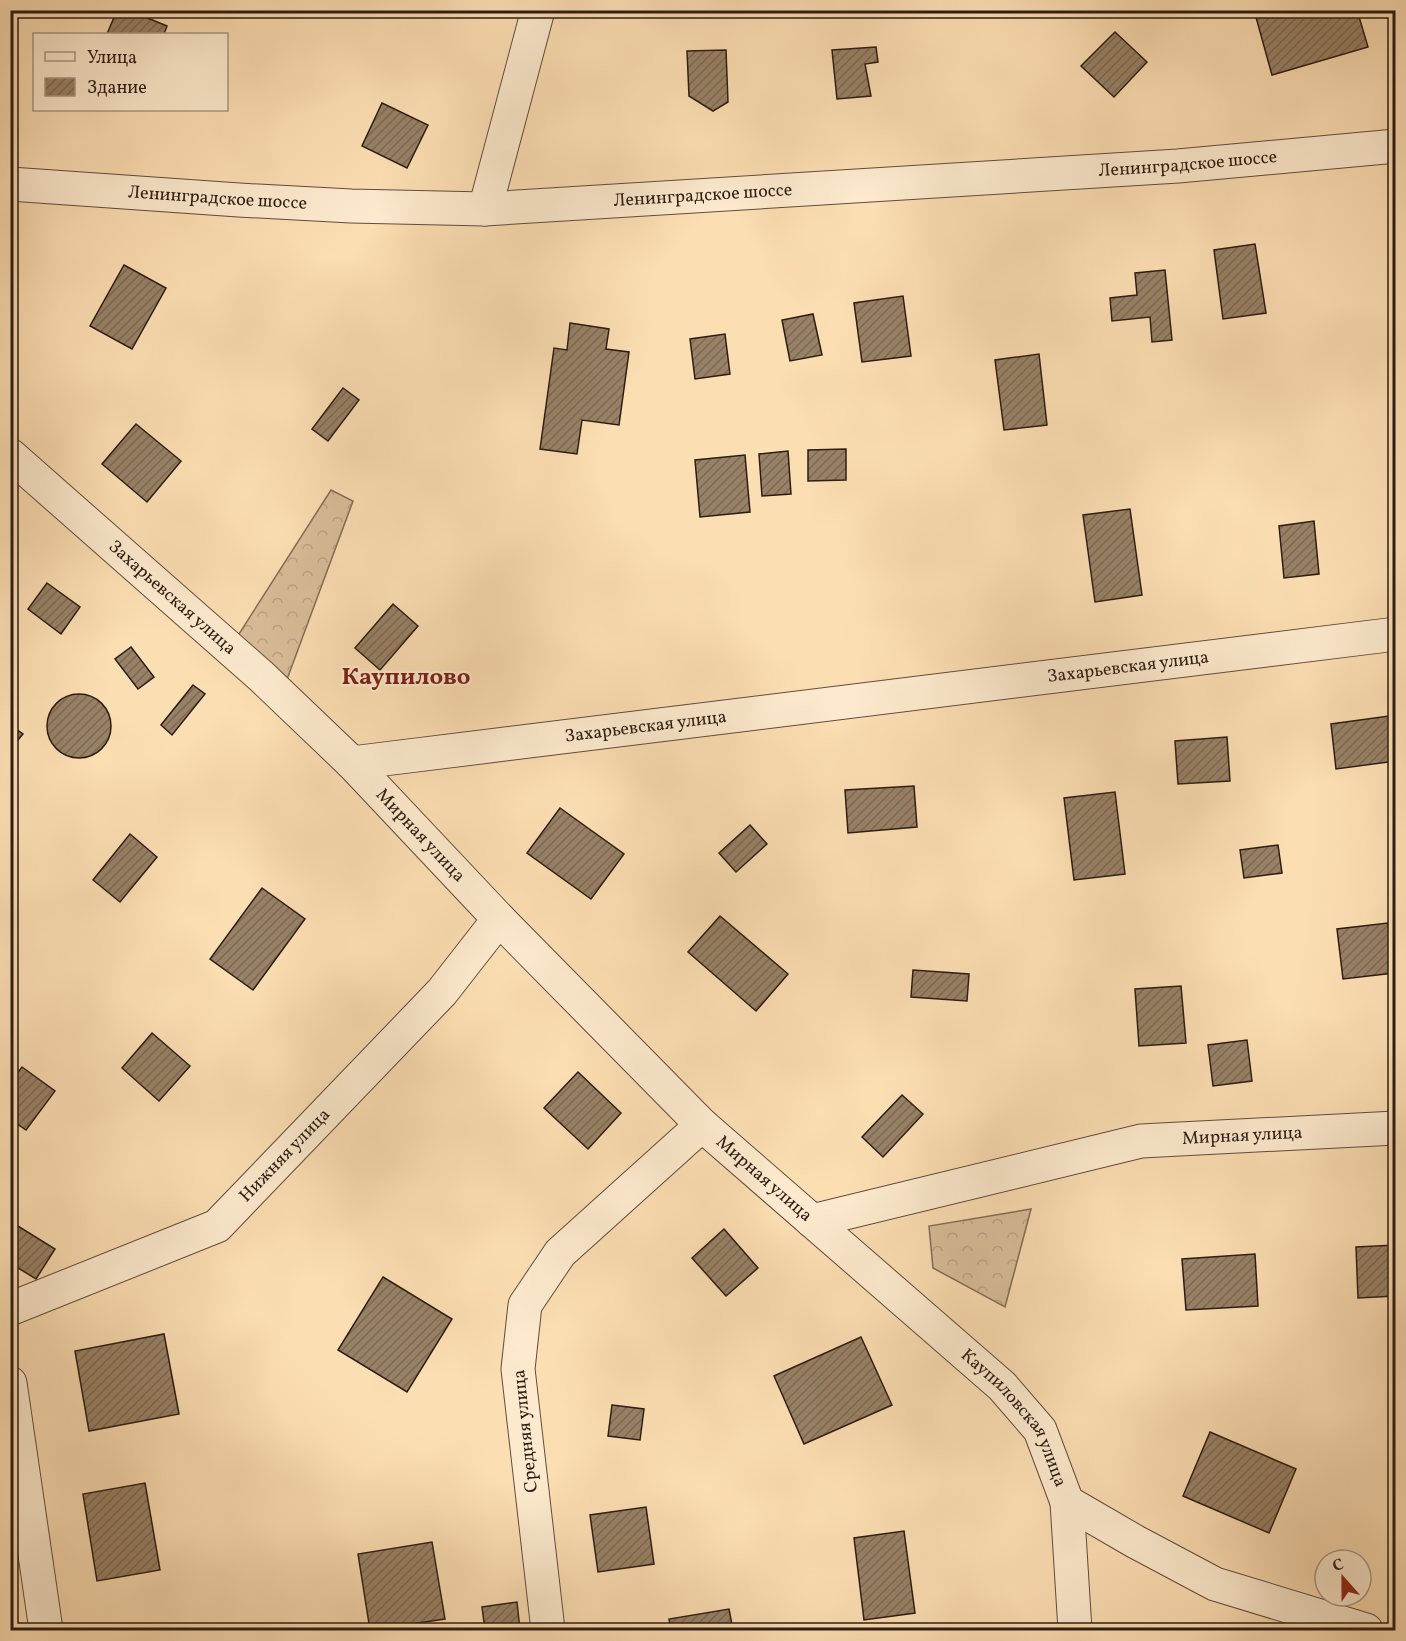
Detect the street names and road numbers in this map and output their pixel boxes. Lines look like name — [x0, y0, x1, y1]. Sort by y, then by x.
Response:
street label: Ленинградское шоссе — [1098, 144, 1278, 183]
street label: Ленинградское шоссе — [613, 177, 793, 214]
street label: Ленинградское шоссе — [127, 180, 308, 216]
street label: Захарьевская улица — [103, 535, 242, 661]
street label: Захарьевская улица — [1046, 645, 1210, 689]
street label: Захарьевская улица — [563, 704, 728, 749]
street label: Мирная улица — [370, 783, 471, 888]
street label: Нижняя улица — [234, 1103, 336, 1208]
street label: Мирная улица — [1181, 1120, 1303, 1151]
street label: Мирная улица — [710, 1130, 818, 1228]
street label: Каупиловская улица — [955, 1343, 1073, 1491]
street label: Средняя улица — [507, 1368, 545, 1494]

